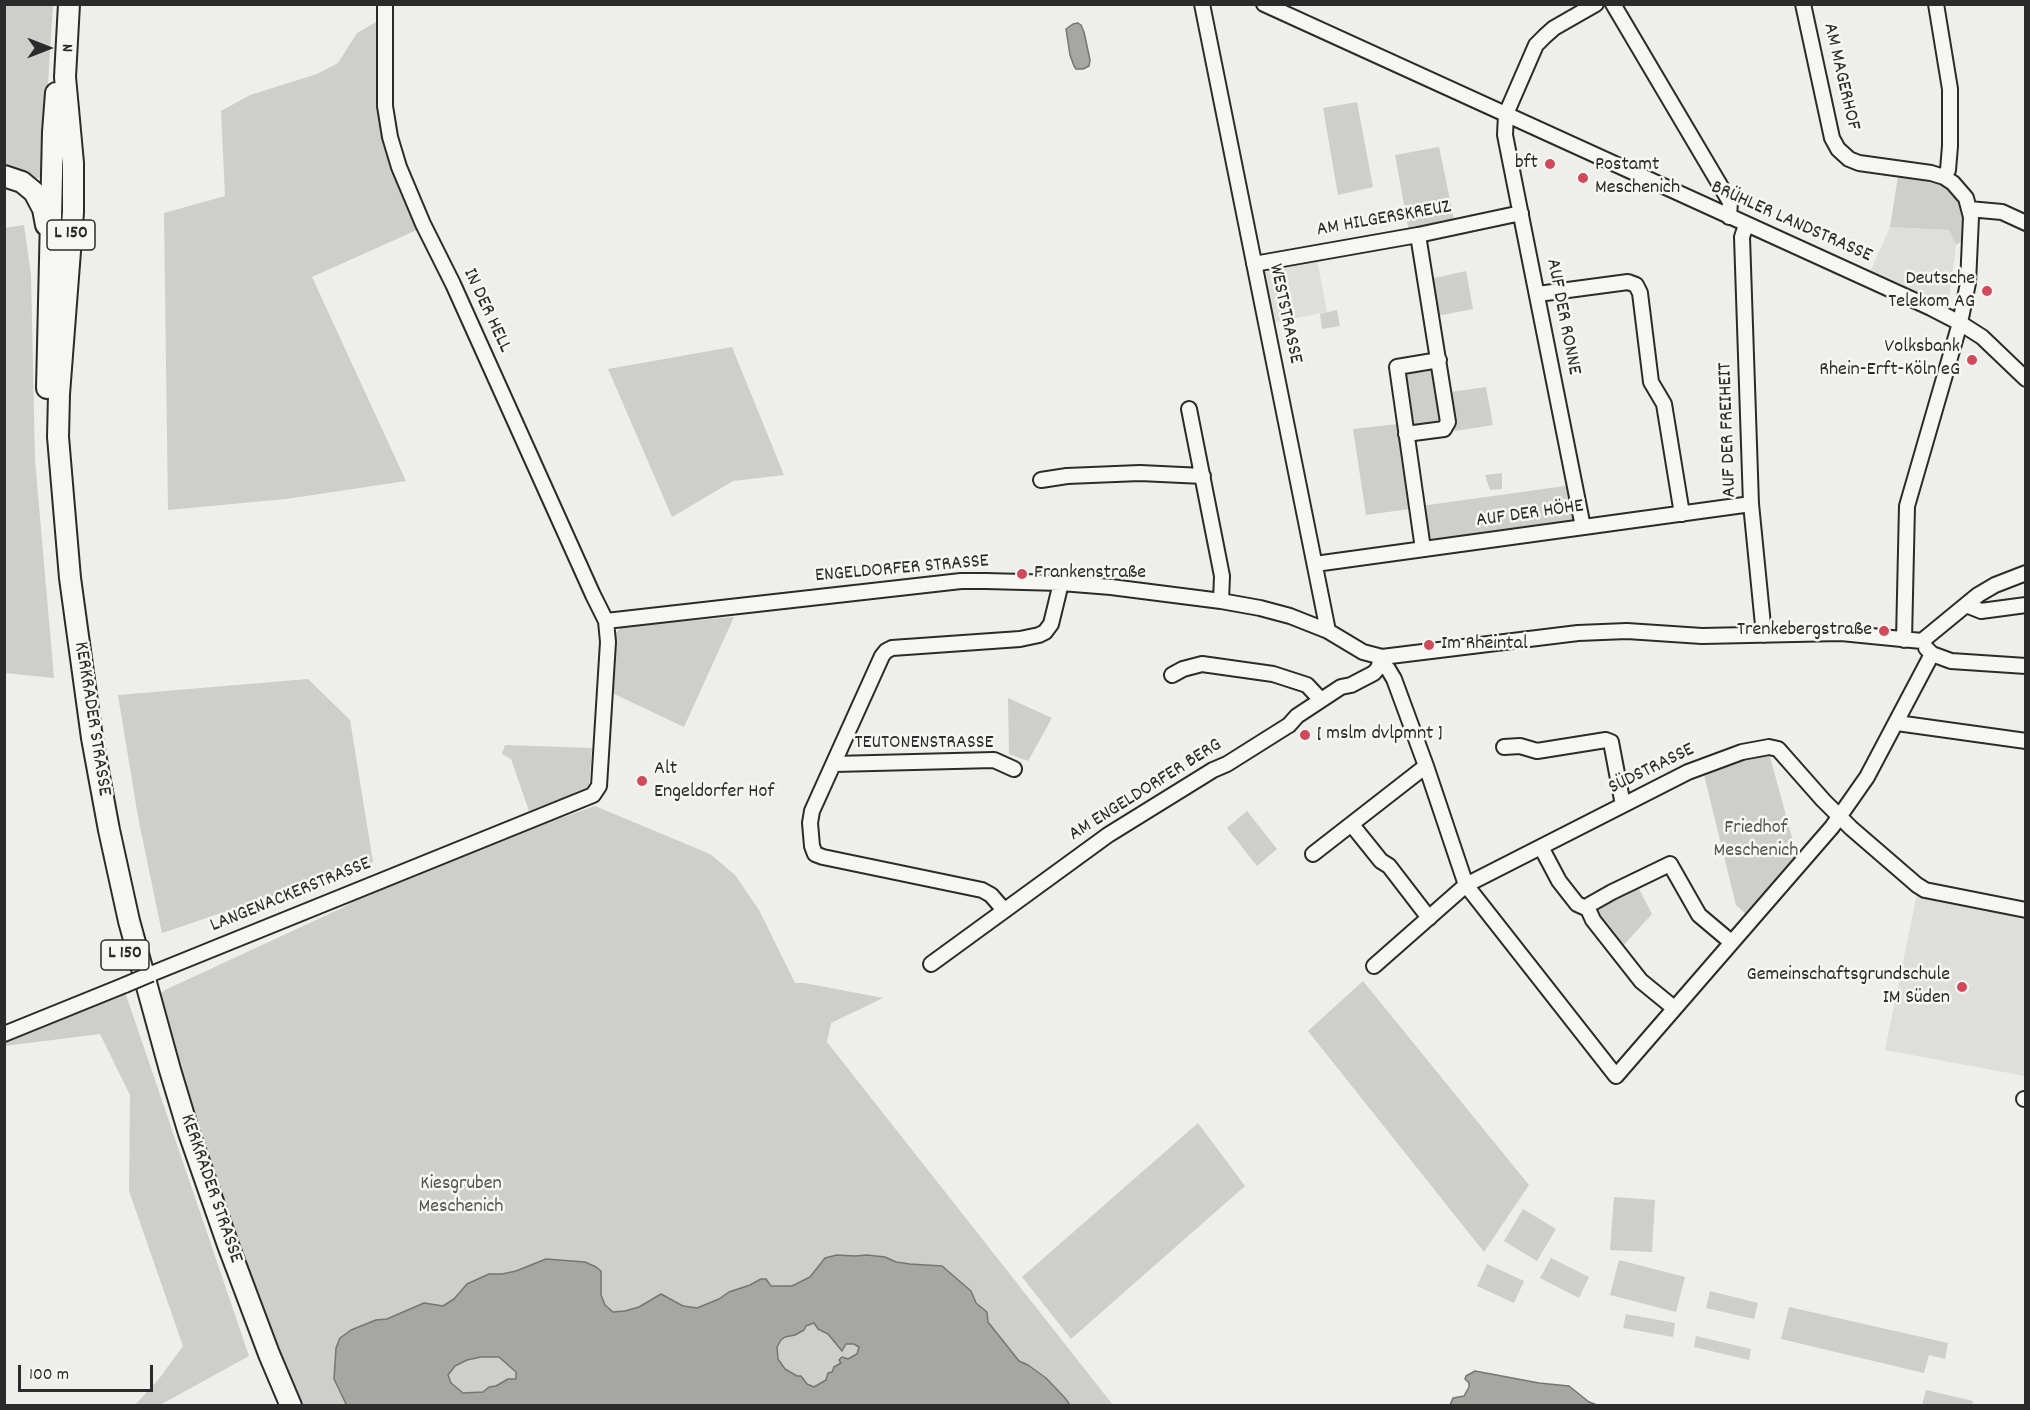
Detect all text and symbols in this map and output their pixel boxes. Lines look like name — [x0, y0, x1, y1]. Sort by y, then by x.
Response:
north arrow — [18, 18, 78, 78]
street label: AM MAGERHOF — [1816, 21, 1864, 133]
text: N — [55, 44, 78, 52]
place label: bft — [1515, 152, 1538, 176]
place label: Postamt Meschenich — [1595, 154, 1680, 201]
marker: bft — [1543, 157, 1557, 171]
marker: Postamt Meschenich — [1576, 171, 1590, 185]
street label: BRÜHLER LANDSTRASSE — [1707, 177, 1875, 269]
street label: AM HILGERSKREUZ — [1315, 196, 1453, 244]
road number: L 150 — [47, 220, 95, 250]
street label: AUF DER RONNE — [1539, 257, 1585, 377]
street label: WESTSTRASSE — [1262, 262, 1306, 366]
street label: IN DER HELL — [456, 265, 516, 357]
place label: Deutsche Telekom AG — [1888, 268, 1975, 315]
marker: Deutsche Telekom AG — [1980, 284, 1994, 298]
place label: Volksbank Rhein-Erft-Köln eG — [1819, 336, 1960, 383]
marker: Volksbank Rhein-Erft-Köln eG — [1965, 353, 1979, 367]
street label: AUF DER FREIHEIT — [1715, 362, 1743, 498]
street label: AUF DER HÖHE — [1475, 496, 1585, 534]
street label: ENGELDORFER STRASSE — [814, 550, 990, 590]
place label: Frankenstraße — [1034, 562, 1146, 586]
marker: Frankenstraße — [1015, 567, 1029, 581]
place label: Trenkebergstraße — [1737, 619, 1872, 643]
marker: Trenkebergstraße — [1877, 624, 1891, 638]
place label: Im Rheintal — [1441, 633, 1528, 657]
marker: Im Rheintal — [1422, 638, 1436, 652]
street label: KERKRADER STRASSE — [67, 640, 115, 798]
place label: [ mslm dvlpmnt ] — [1317, 723, 1443, 747]
marker: [ mslm dvlpmnt ] — [1298, 728, 1312, 742]
street label: TEUTONENSTRASSE — [854, 732, 994, 756]
street label: AM ENGELDORFER BERG — [1065, 734, 1227, 848]
street label: SÜDSTRASSE — [1605, 739, 1699, 801]
place label: Alt Engeldorfer Hof — [654, 758, 774, 805]
marker: Alt Engeldorfer Hof — [635, 774, 649, 788]
park label: Friedhof Meschenich — [1713, 817, 1799, 864]
street label: LANGENACKERSTRASSE — [207, 853, 375, 939]
road number: L 150 — [101, 940, 149, 970]
place label: Gemeinschaftsgrundschule IM Süden — [1747, 964, 1950, 1011]
marker: Gemeinschaftsgrundschule IM Süden — [1955, 980, 1969, 994]
street label: KERKRADER STRASSE — [173, 1111, 247, 1267]
park label: Kiesgruben Meschenich — [418, 1173, 504, 1220]
scale bar — [21, 1353, 156, 1391]
text: 100 m — [29, 1363, 69, 1388]

